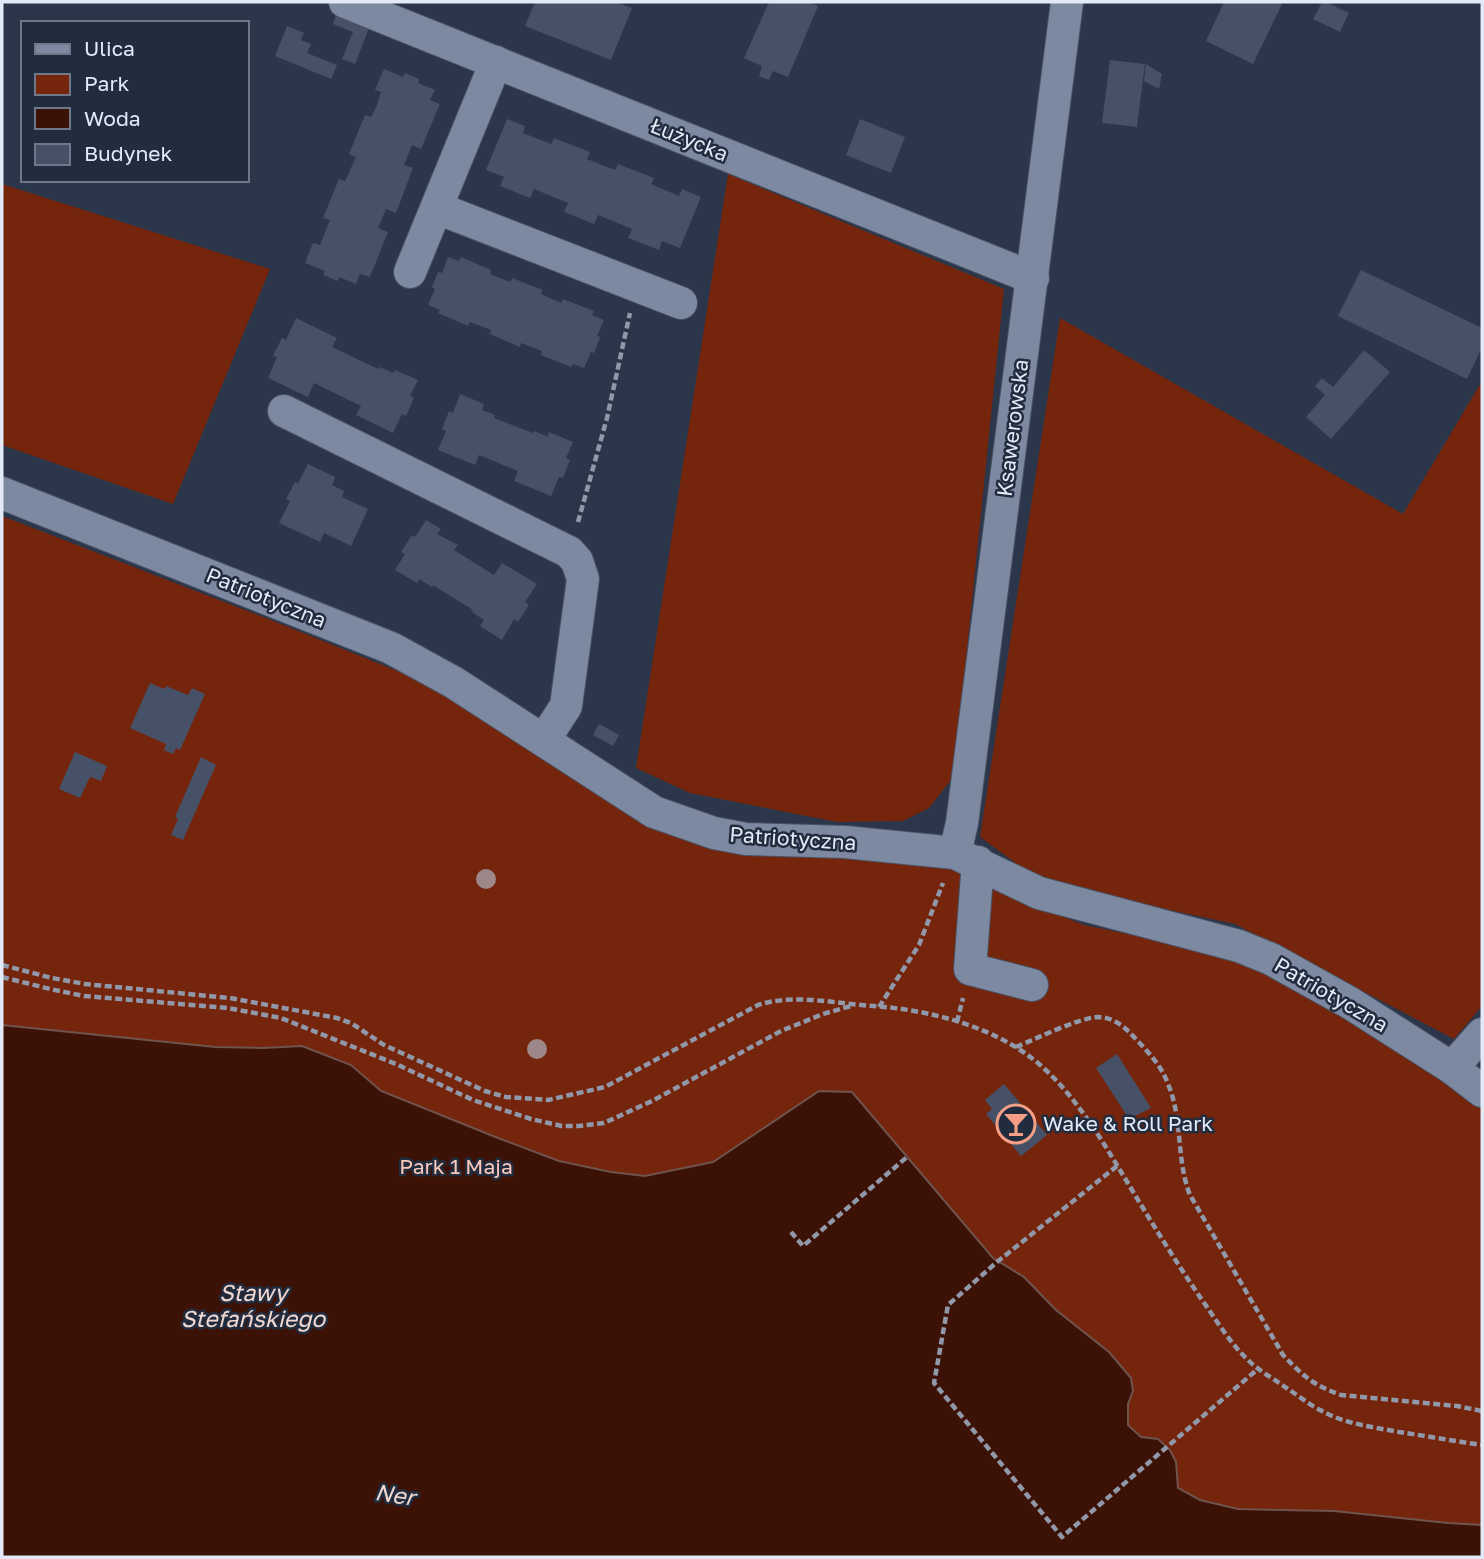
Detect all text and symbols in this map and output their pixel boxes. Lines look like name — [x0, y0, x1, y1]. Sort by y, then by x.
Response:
legend — [21, 21, 248, 182]
text: Ulica — [84, 35, 135, 61]
text: Park — [84, 70, 130, 96]
text: Woda — [84, 105, 141, 131]
street label: Łużycka — [647, 112, 732, 166]
text: Budynek — [84, 140, 173, 166]
street label: Ksawerowska — [991, 358, 1033, 498]
street label: Patriotyczna — [203, 561, 330, 633]
street label: Patriotyczna — [729, 821, 857, 855]
street label: Patriotyczna — [1270, 951, 1393, 1037]
bar icon: Wake & Roll Park — [995, 1103, 1037, 1145]
place label: Wake & Roll Park — [1043, 1110, 1213, 1136]
park label: Park 1 Maja — [399, 1153, 513, 1179]
water label: Stawy Stefańskiego — [181, 1278, 326, 1332]
water label: Ner — [373, 1477, 420, 1511]

